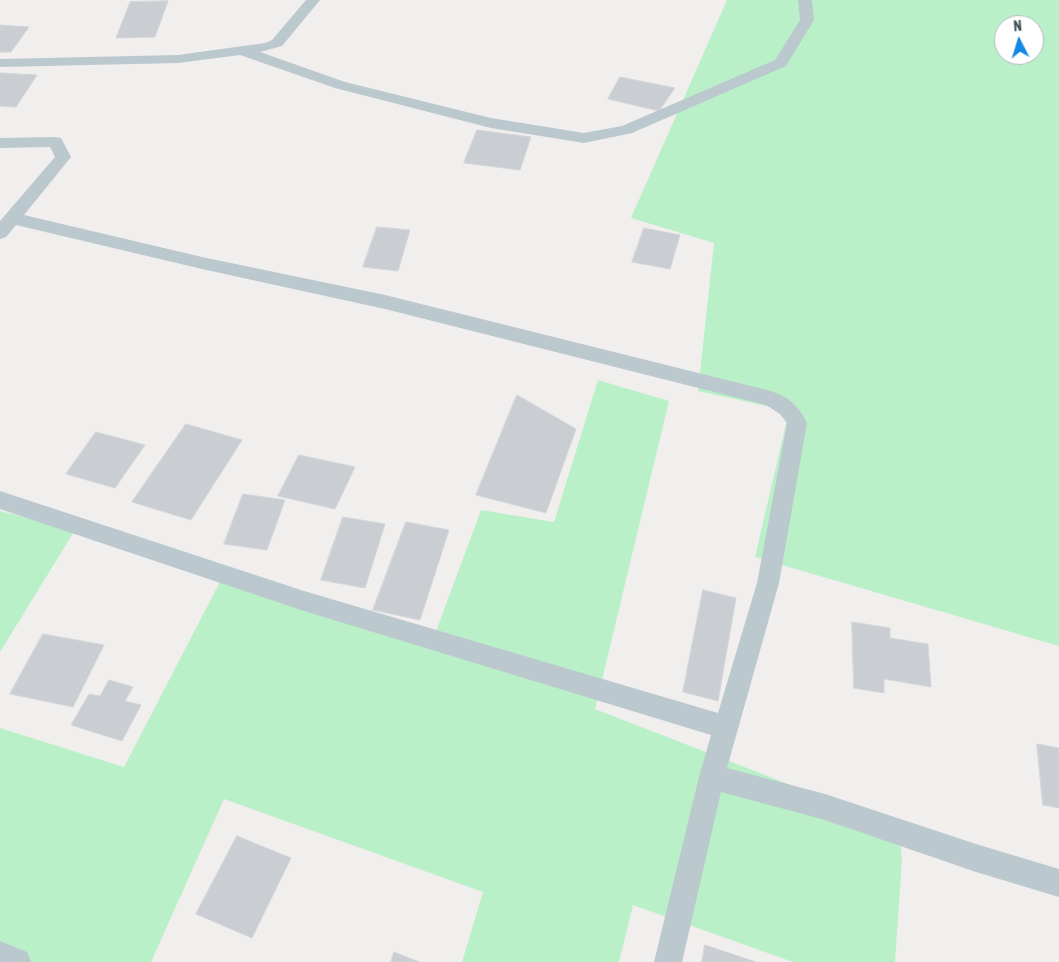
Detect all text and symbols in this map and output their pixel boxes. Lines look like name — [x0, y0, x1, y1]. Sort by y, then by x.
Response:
north arrow — [994, 15, 1044, 65]
text: N — [1013, 18, 1023, 34]

